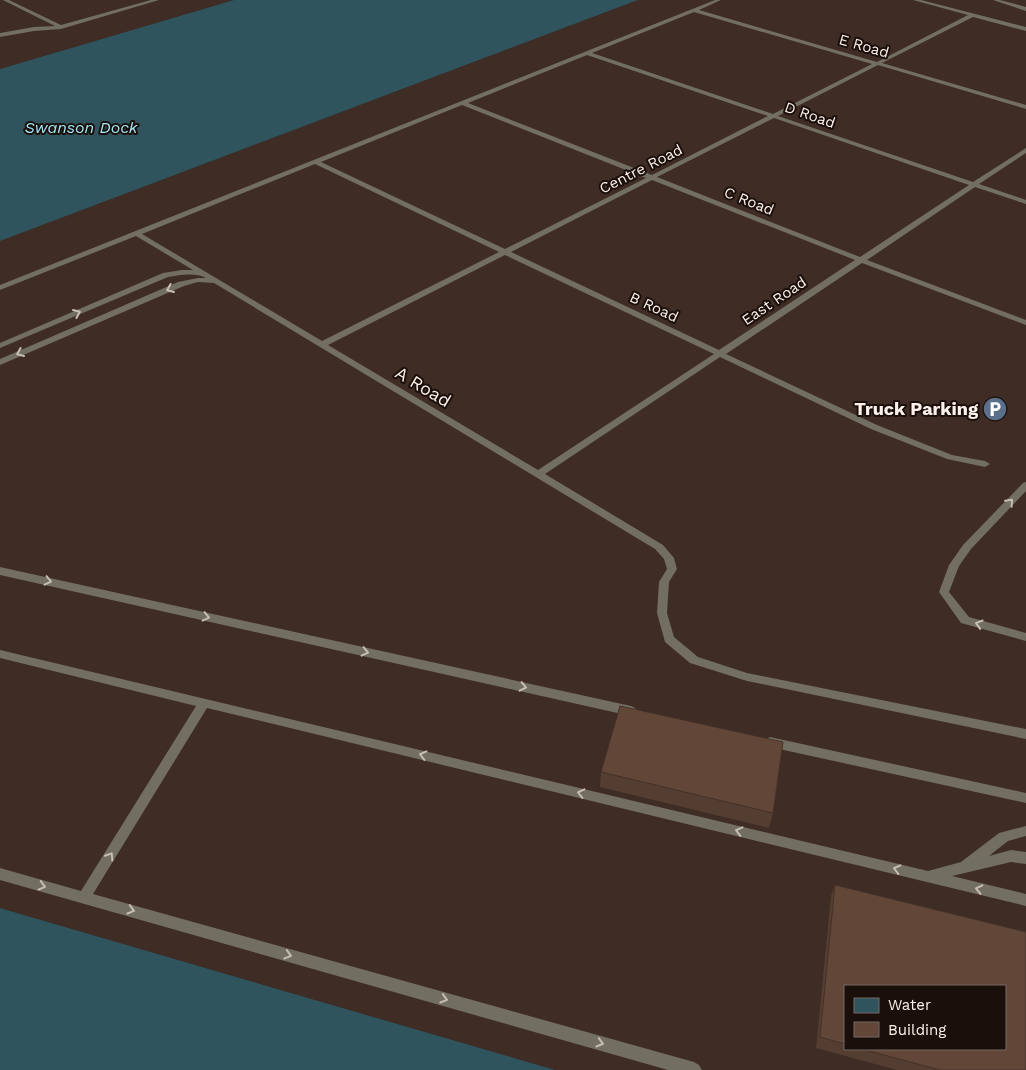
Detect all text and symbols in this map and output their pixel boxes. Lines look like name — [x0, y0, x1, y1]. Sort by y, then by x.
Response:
street label: E Road — [837, 30, 891, 62]
street label: D Road — [782, 98, 838, 132]
water label: Swanson Dock — [24, 118, 139, 137]
street label: Centre Road — [597, 140, 685, 198]
street label: C Road — [722, 183, 776, 219]
street label: East Road — [738, 273, 810, 329]
one-way arrow — [166, 283, 174, 293]
street label: B Road — [627, 288, 681, 326]
one-way arrow — [72, 309, 81, 320]
one-way arrow — [16, 347, 25, 358]
street label: A Road — [392, 362, 455, 411]
parking icon: Truck Parking — [982, 396, 1008, 422]
place label: Truck Parking — [854, 398, 979, 419]
one-way arrow — [1004, 498, 1013, 507]
one-way arrow — [43, 575, 52, 586]
one-way arrow — [202, 611, 211, 622]
one-way arrow — [975, 619, 984, 629]
one-way arrow — [360, 646, 369, 657]
one-way arrow — [519, 681, 528, 692]
one-way arrow — [419, 750, 428, 761]
one-way arrow — [577, 788, 586, 799]
one-way arrow — [735, 826, 744, 837]
one-way arrow — [103, 852, 113, 861]
one-way arrow — [893, 864, 902, 875]
one-way arrow — [38, 880, 46, 890]
one-way arrow — [974, 884, 983, 895]
one-way arrow — [127, 905, 135, 915]
one-way arrow — [283, 949, 291, 959]
legend — [844, 985, 1006, 1050]
one-way arrow — [439, 994, 447, 1004]
text: Water — [888, 996, 931, 1014]
text: Building — [888, 1021, 946, 1039]
one-way arrow — [596, 1038, 604, 1048]

